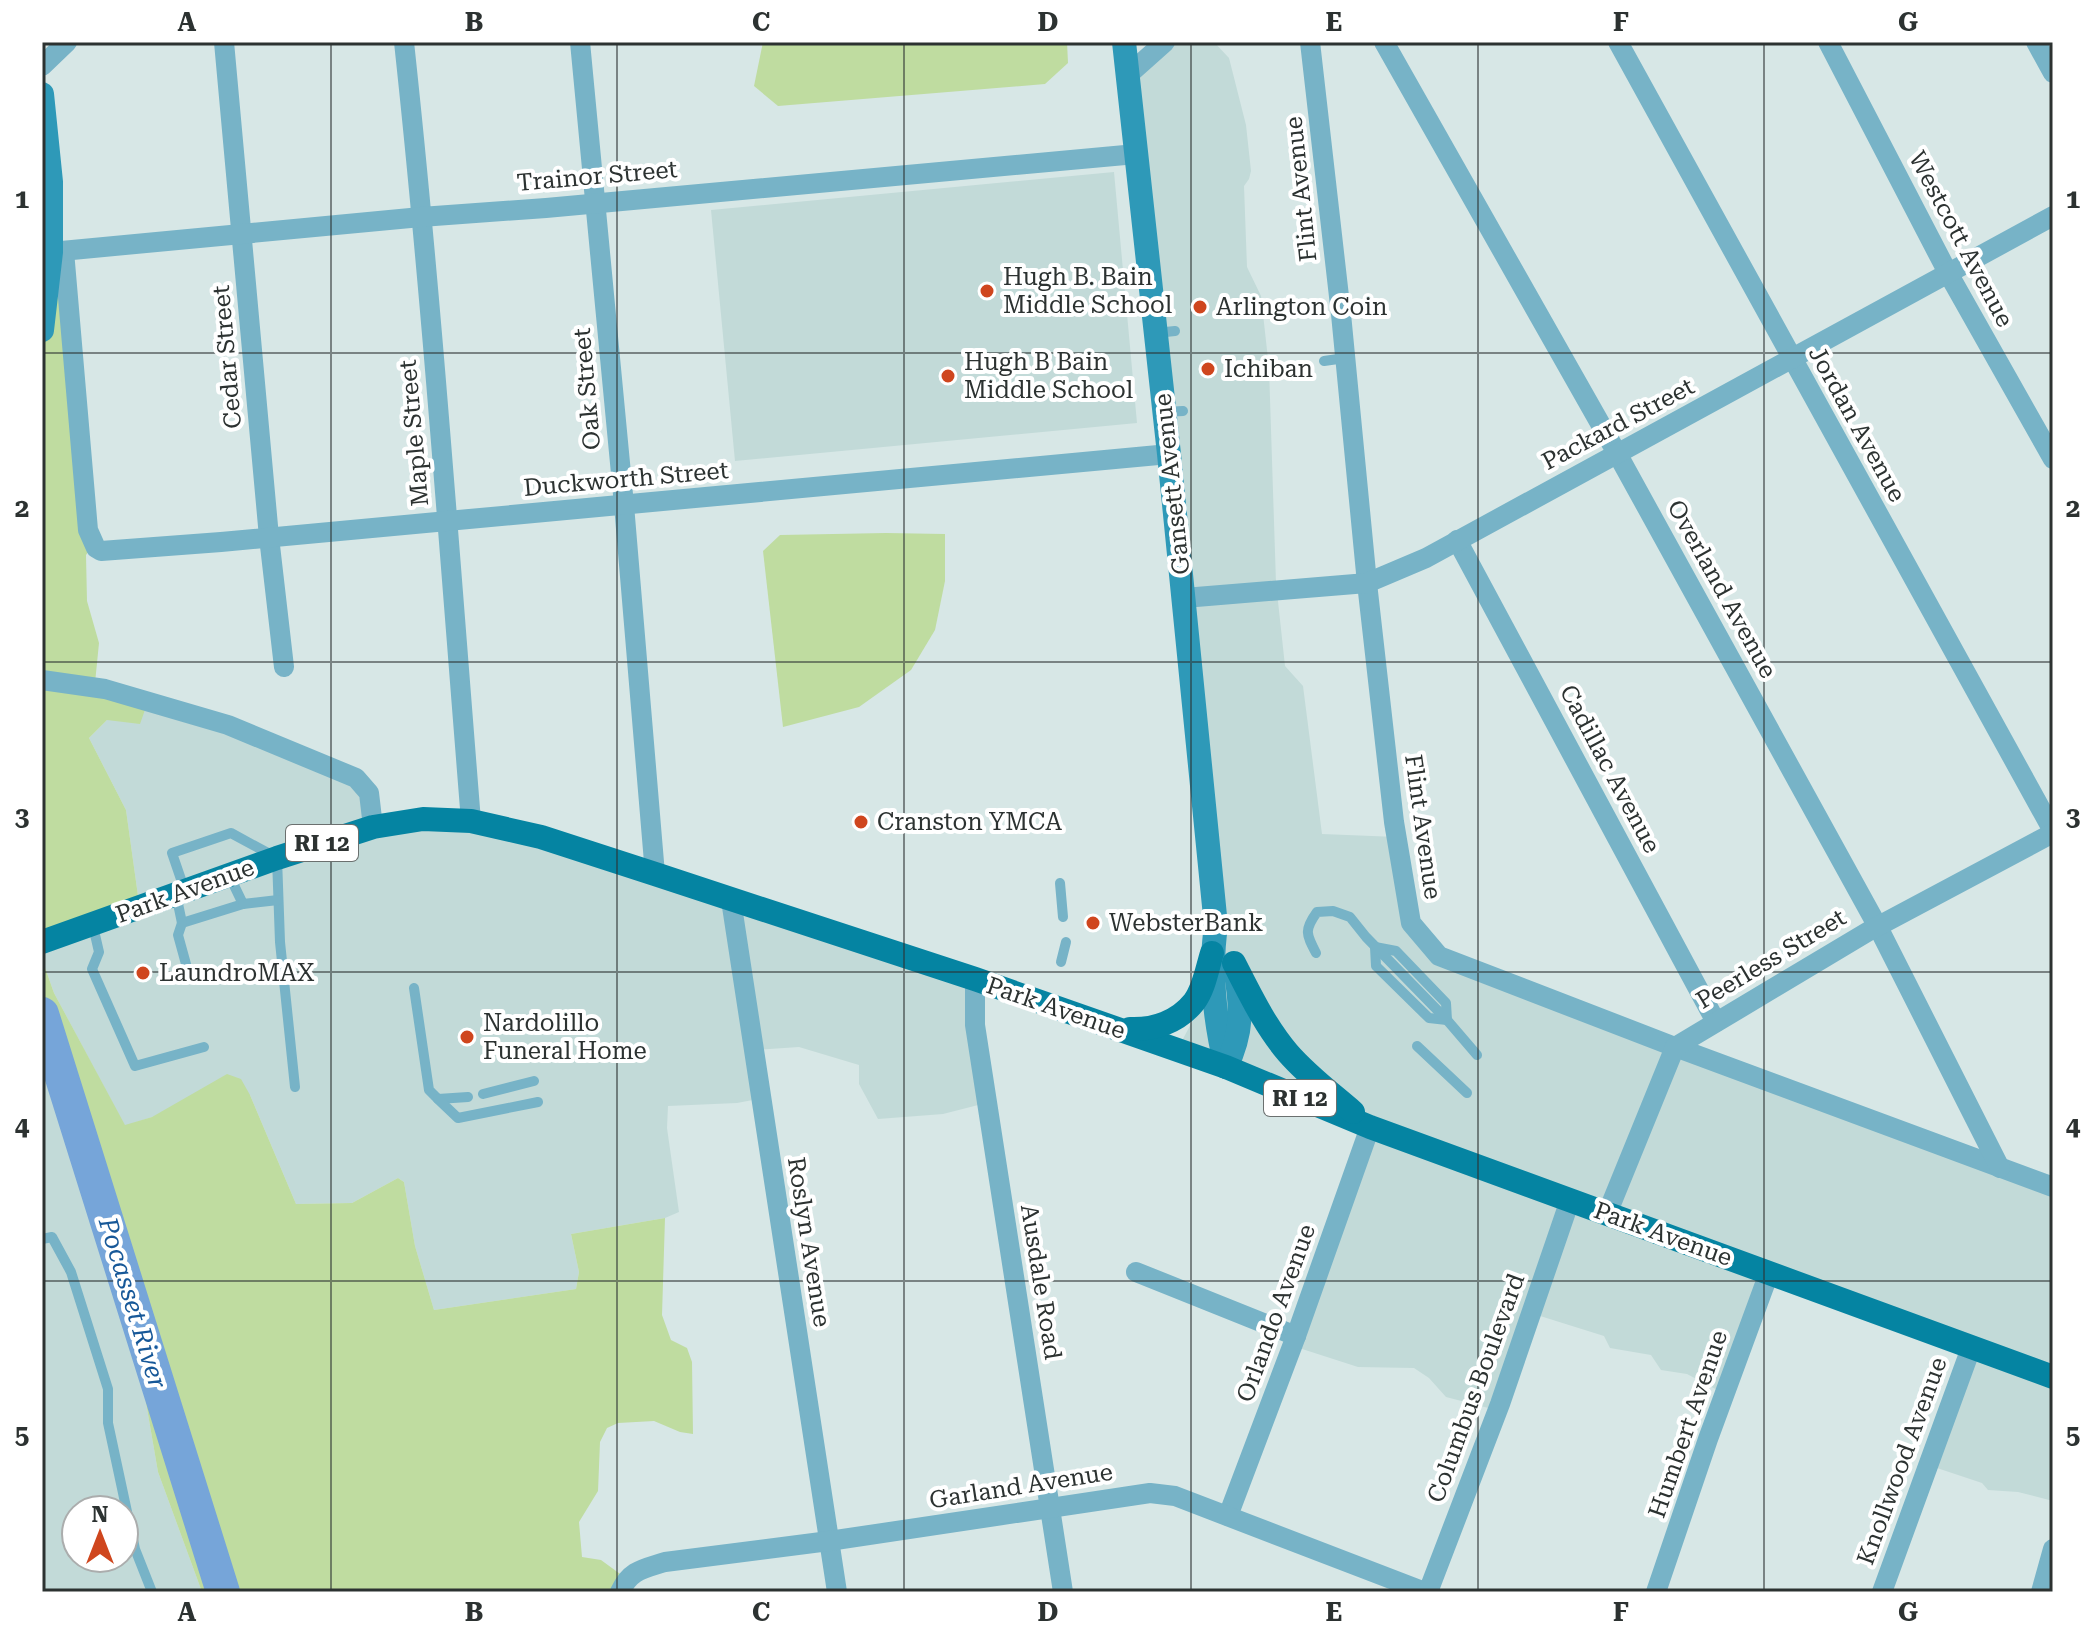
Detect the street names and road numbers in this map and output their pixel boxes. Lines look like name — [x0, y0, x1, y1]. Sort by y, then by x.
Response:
street label: Flint Avenue — [1279, 115, 1323, 263]
street label: Westcott Avenue — [1903, 146, 2019, 332]
street label: Trainor Street — [516, 155, 679, 197]
street label: Cedar Street — [207, 284, 247, 430]
street label: Oak Street — [568, 327, 606, 451]
street label: Jordan Avenue — [1803, 341, 1911, 507]
street label: Maple Street — [394, 359, 434, 507]
street label: Packard Street — [1537, 372, 1699, 476]
street label: Gansett Avenue — [1149, 392, 1195, 576]
street label: Duckworth Street — [522, 456, 730, 502]
street label: Overland Avenue — [1662, 495, 1782, 683]
street label: Cadillac Avenue — [1554, 680, 1666, 858]
street label: Flint Avenue — [1399, 753, 1447, 901]
road number: RI 12 — [286, 825, 358, 861]
street label: Park Avenue — [112, 853, 258, 929]
street label: Peerless Street — [1691, 903, 1851, 1015]
street label: Park Avenue — [983, 971, 1129, 1045]
road number: RI 12 — [1264, 1080, 1336, 1116]
street label: Roslyn Avenue — [782, 1155, 836, 1329]
street label: Park Avenue — [1590, 1196, 1736, 1272]
street label: Ausdale Road — [1015, 1202, 1067, 1362]
street label: Orlando Avenue — [1231, 1220, 1321, 1406]
street label: Columbus Boulevard — [1422, 1270, 1530, 1506]
street label: Humbert Avenue — [1643, 1327, 1733, 1521]
street label: Knollwood Avenue — [1851, 1353, 1953, 1569]
street label: Garland Avenue — [927, 1458, 1115, 1514]

